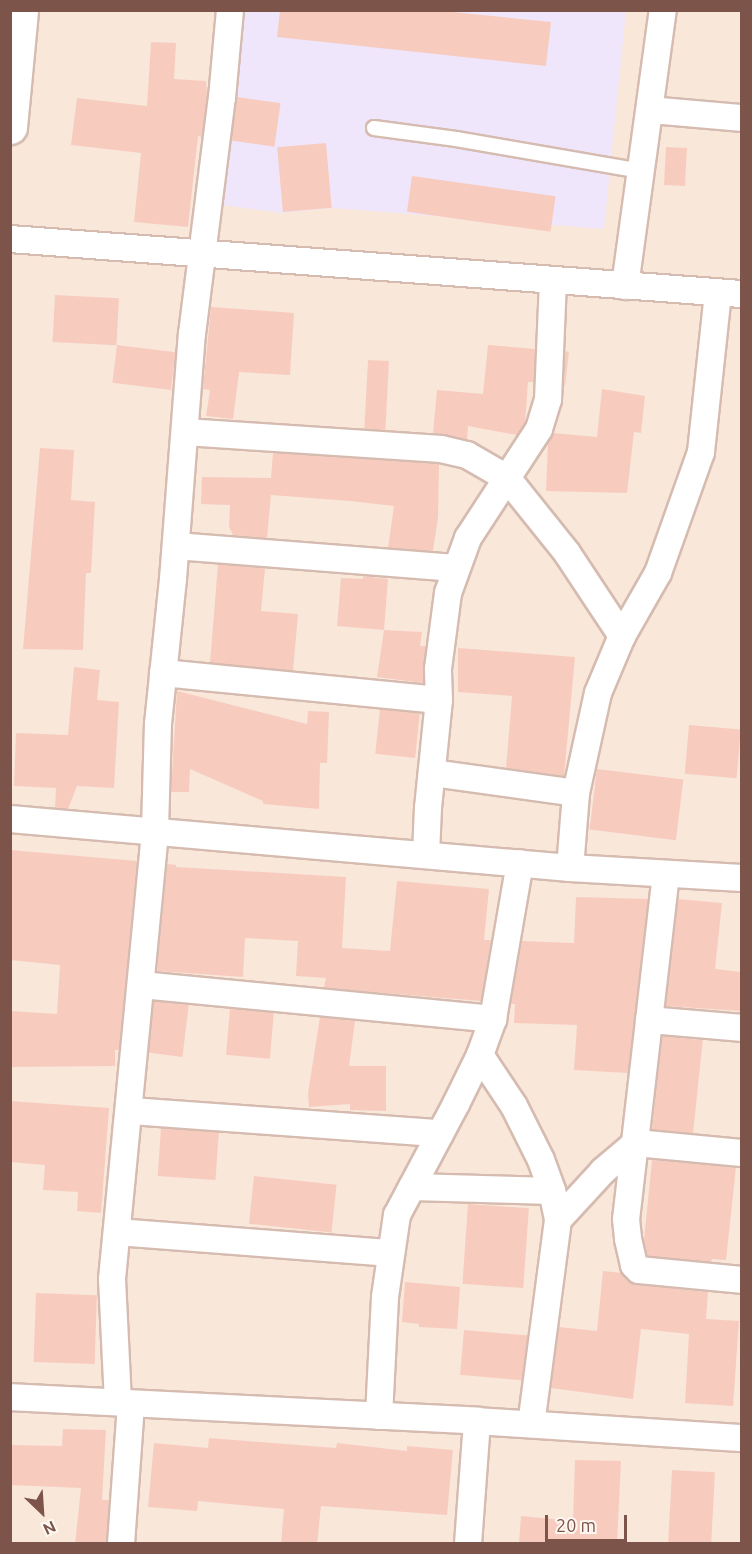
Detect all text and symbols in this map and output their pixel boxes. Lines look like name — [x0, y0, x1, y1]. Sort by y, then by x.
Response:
north arrow — [12, 1482, 72, 1542]
scale bar — [548, 1503, 630, 1541]
text: 20 m — [556, 1515, 596, 1535]
text: N — [40, 1518, 59, 1539]

